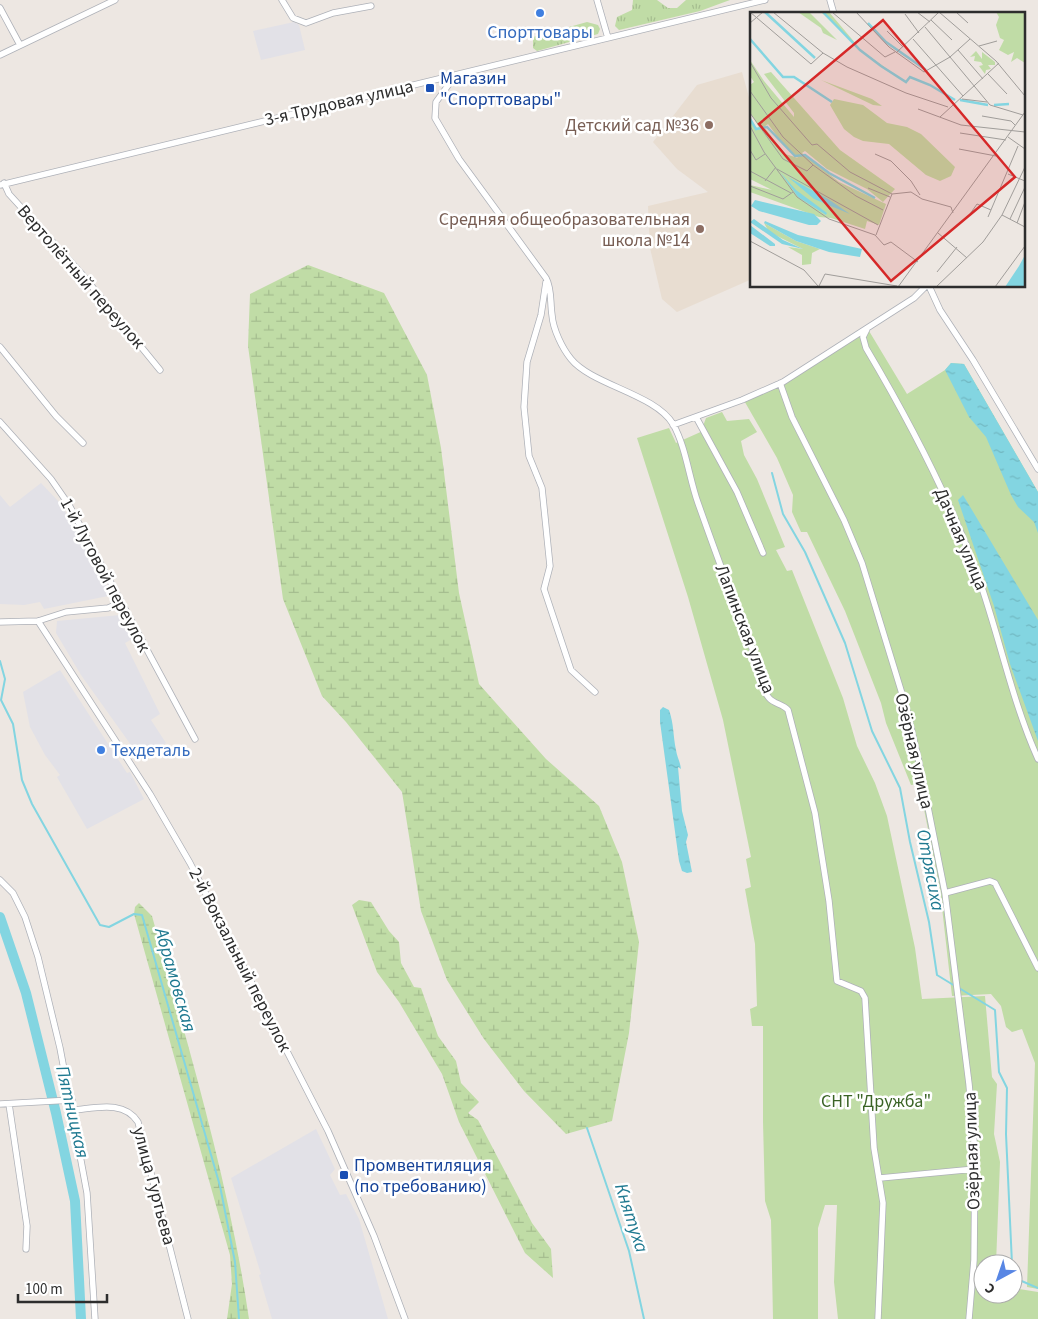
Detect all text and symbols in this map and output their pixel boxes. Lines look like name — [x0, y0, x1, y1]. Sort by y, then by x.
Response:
marker: Спорттовары — [534, 7, 546, 19]
inset map — [750, 12, 1026, 288]
place label: Спорттовары — [487, 20, 593, 45]
place label: Магазин "Спорттовары" — [440, 66, 561, 112]
street label: 3-я Трудовая улица — [262, 74, 416, 132]
marker: Магазин "Спорттовары" — [424, 82, 436, 94]
place label: Детский сад №36 — [565, 113, 699, 138]
marker: Детский сад №36 — [703, 119, 715, 131]
street label: Вертолётный переулок — [11, 199, 151, 355]
place label: Средняя общеобразовательная школа №14 — [439, 207, 690, 253]
marker: Средняя общеобразовательная школа №14 — [694, 223, 706, 235]
street label: Дачная улица — [928, 484, 994, 594]
street label: 1-й Луговой переулок — [54, 493, 156, 657]
street label: Лапинская улица — [709, 561, 781, 697]
street label: Озёрная улица — [889, 691, 939, 811]
place label: Техдеталь — [111, 738, 190, 763]
marker: Техдеталь — [95, 744, 107, 756]
water label: Отрясиха — [909, 827, 951, 913]
street label: 2-й Вокзальный переулок — [183, 864, 297, 1056]
water label: Абрамовская — [147, 924, 203, 1035]
water label: Пятницкая — [48, 1063, 96, 1161]
park label: СНТ "Дружба" — [821, 1089, 931, 1114]
street label: Озёрная улица — [957, 1092, 987, 1210]
street label: улица Гуртьева — [126, 1124, 182, 1248]
place label: Промвентиляция (по требованию) — [354, 1153, 492, 1199]
marker: Промвентиляция (по требованию) — [338, 1169, 350, 1181]
water label: Княтуха — [607, 1180, 655, 1256]
north arrow — [973, 1254, 1023, 1304]
scale bar — [18, 1272, 106, 1304]
text: С — [981, 1278, 1000, 1298]
text: 100 m — [25, 1279, 63, 1300]

